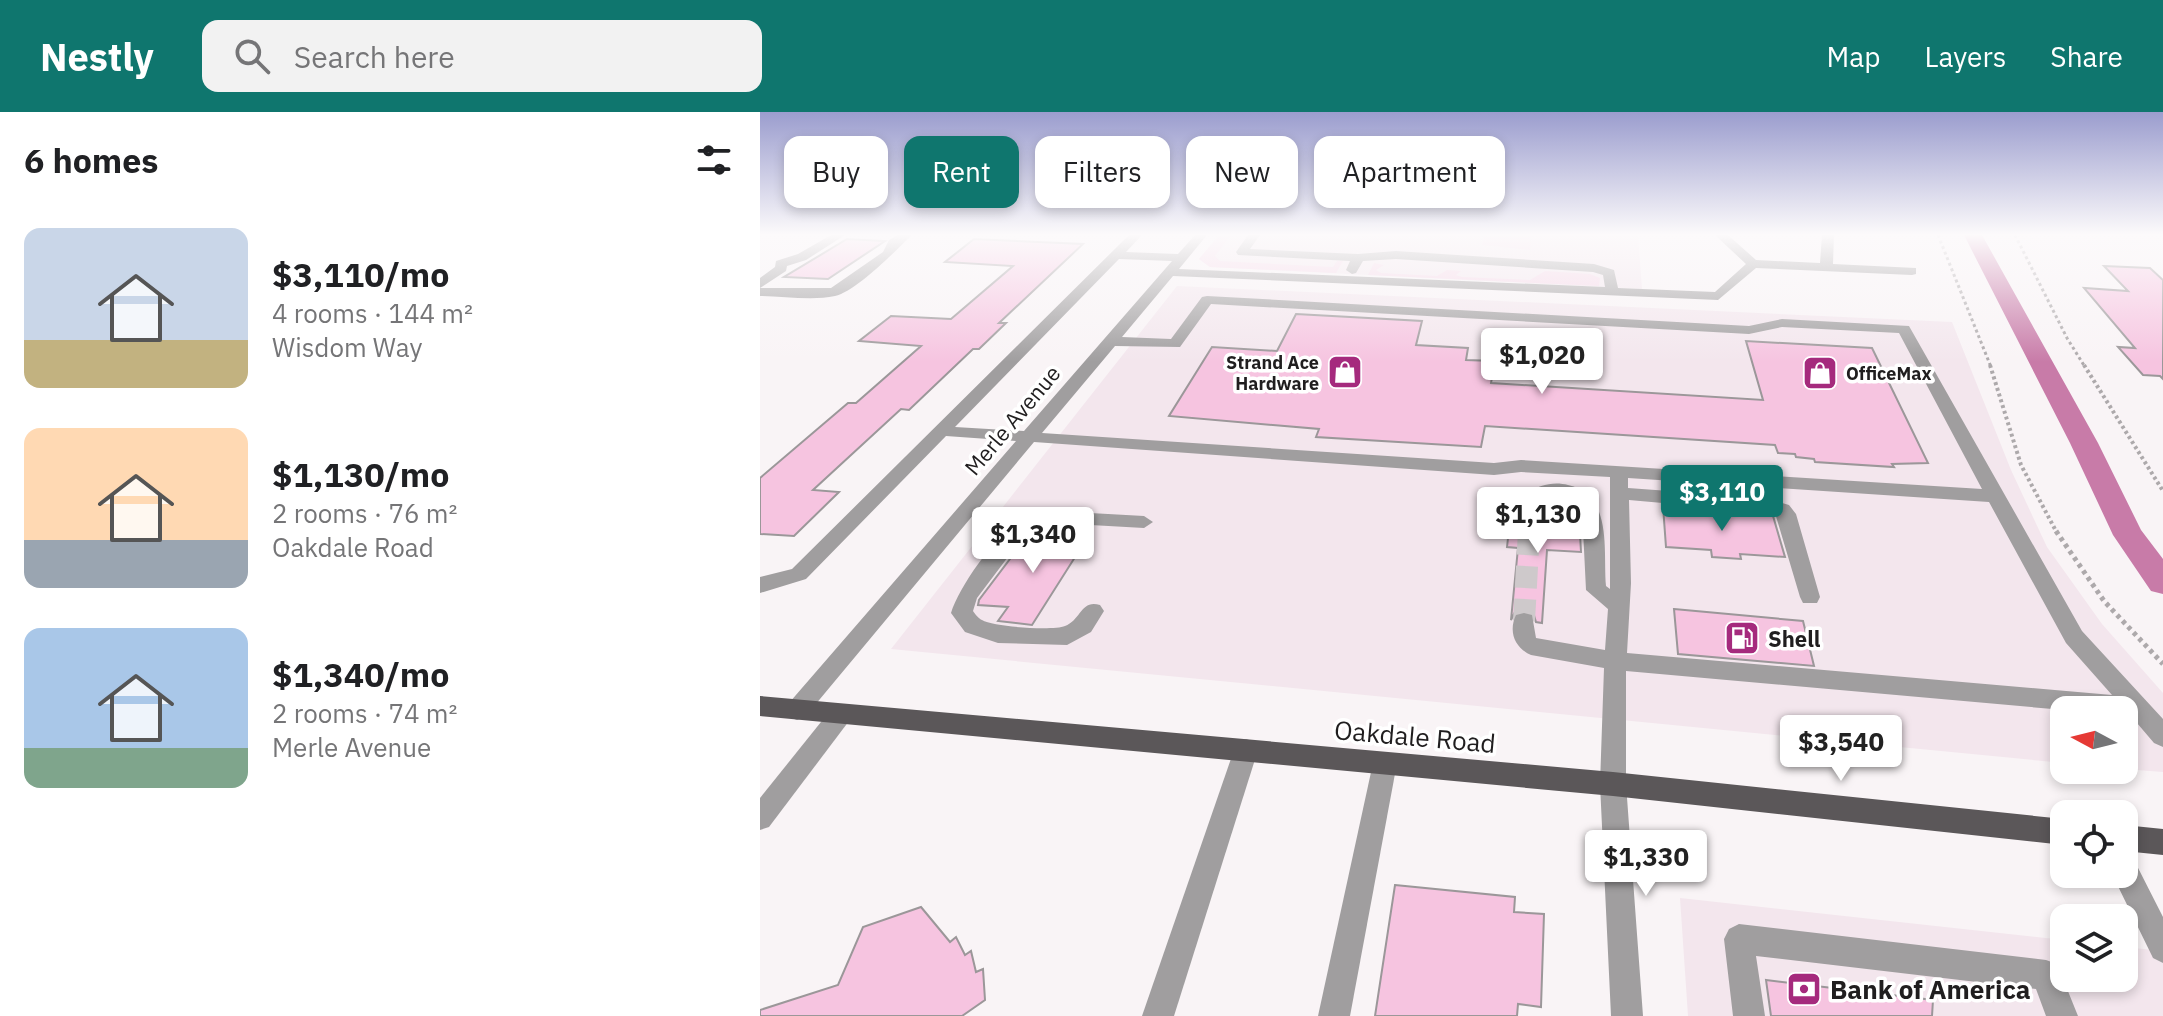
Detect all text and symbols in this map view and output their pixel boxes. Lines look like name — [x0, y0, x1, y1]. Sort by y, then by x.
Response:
search box — [202, 20, 762, 92]
text: Nestly — [40, 32, 154, 81]
icon: search — [230, 34, 274, 78]
text: Search here — [294, 37, 455, 76]
text: Map — [1826, 38, 1880, 75]
text: Layers — [1924, 38, 2006, 75]
text: Share — [2050, 38, 2123, 75]
chip: Buy — [784, 136, 888, 208]
chip: Rent — [904, 136, 1019, 208]
chip: Filters — [1035, 136, 1170, 208]
chip: New — [1186, 136, 1298, 208]
chip: Apartment — [1314, 136, 1505, 208]
text: 6 homes — [24, 138, 159, 182]
icon: filters — [692, 138, 736, 182]
text: $3,110/mo — [272, 252, 449, 296]
icon: home — [88, 260, 184, 356]
text: 4 rooms · 144 m² — [272, 296, 473, 330]
pin: $1,020 — [1477, 328, 1607, 396]
text: Wisdom Way — [272, 330, 422, 364]
text: $1,020 — [1499, 337, 1585, 371]
place label: Strand Ace Hardware — [1226, 351, 1319, 395]
shop icon: Strand Ace Hardware — [1326, 353, 1364, 391]
shop icon: OfficeMax — [1801, 354, 1839, 392]
street label: Merle Avenue — [958, 359, 1066, 481]
place label: OfficeMax — [1846, 362, 1931, 385]
text: $1,130/mo — [272, 452, 449, 496]
icon: home — [88, 460, 184, 556]
pin: $3,110 — [1657, 465, 1787, 533]
text: $3,110 — [1679, 474, 1765, 508]
pin: $1,130 — [1473, 487, 1603, 555]
text: 2 rooms · 76 m² — [272, 496, 457, 530]
text: $1,130 — [1495, 496, 1581, 530]
pin: $1,340 — [968, 507, 1098, 575]
text: $1,340 — [990, 516, 1076, 550]
text: Oakdale Road — [272, 530, 434, 564]
fuel station icon: Shell — [1723, 619, 1761, 657]
place label: Shell — [1768, 624, 1821, 653]
text: $1,340/mo — [272, 652, 449, 696]
icon: home — [88, 660, 184, 756]
text: 2 rooms · 74 m² — [272, 696, 457, 730]
north arrow — [2050, 696, 2138, 784]
map controls — [2050, 696, 2138, 992]
street label: Oakdale Road — [1333, 712, 1497, 760]
pin: $3,540 — [1776, 715, 1906, 783]
text: $3,540 — [1798, 724, 1884, 758]
text: Merle Avenue — [272, 730, 431, 764]
button: locate — [2050, 800, 2138, 888]
pin: $1,330 — [1581, 830, 1711, 898]
text: $1,330 — [1603, 839, 1689, 873]
button: layers — [2050, 904, 2138, 992]
bank icon: Bank of America — [1785, 970, 1823, 1008]
place label: Bank of America — [1830, 972, 2031, 1006]

